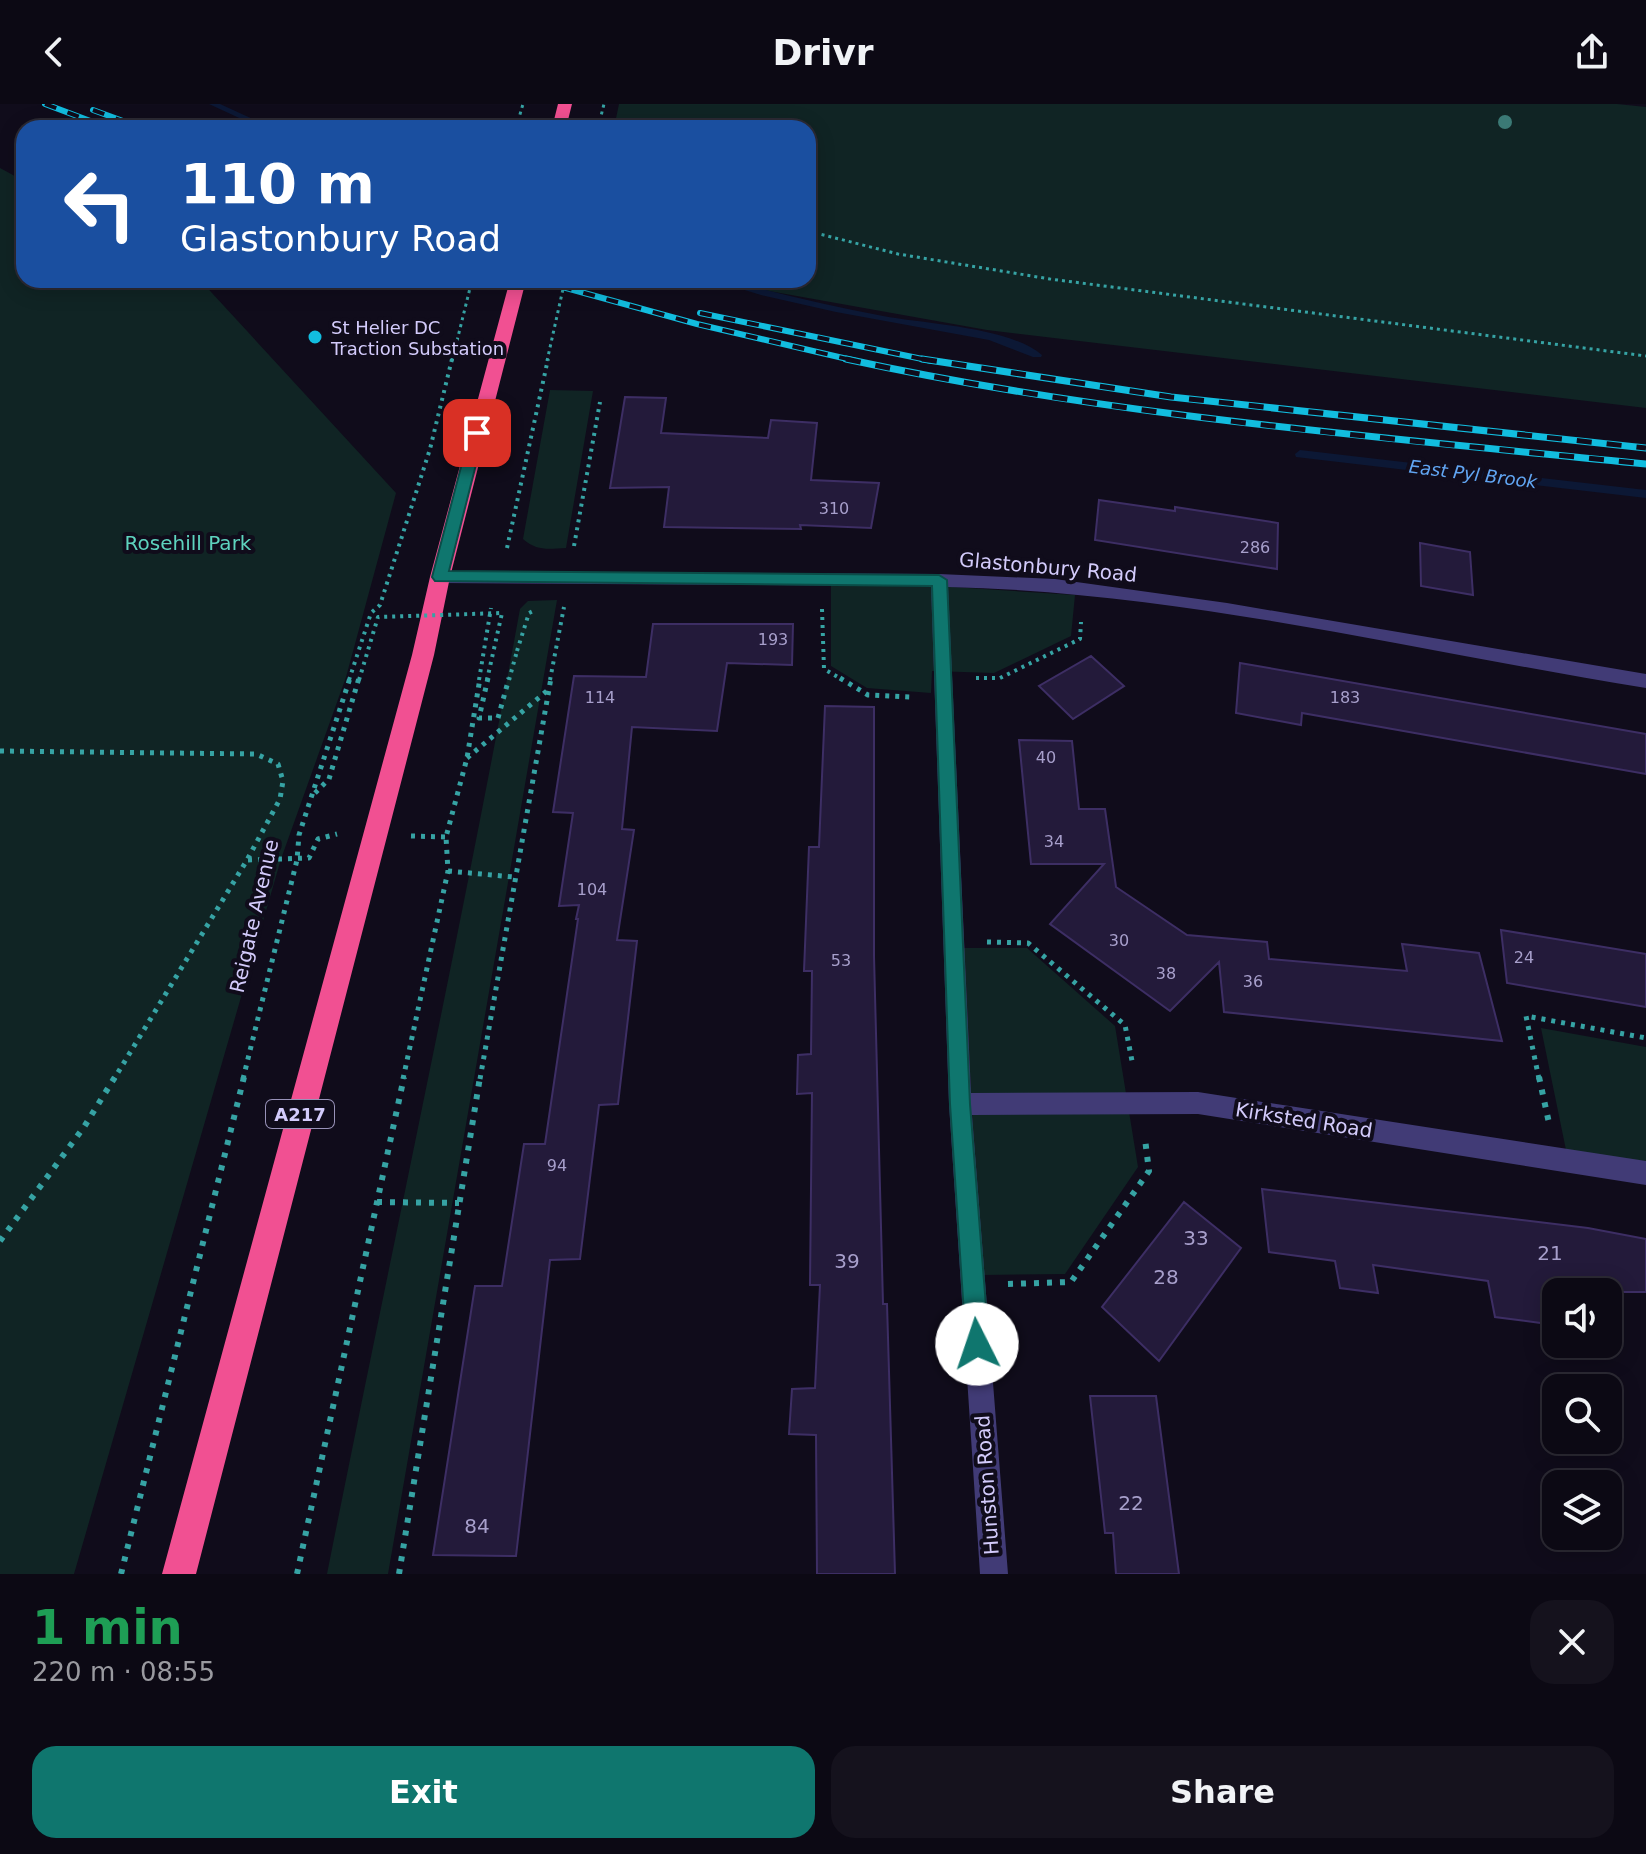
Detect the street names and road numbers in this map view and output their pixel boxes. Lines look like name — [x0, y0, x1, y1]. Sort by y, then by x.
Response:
street label: Glastonbury Road — [958, 547, 1138, 587]
street label: Reigate Avenue — [225, 837, 283, 995]
street label: Kirksted Road — [1234, 1097, 1374, 1143]
road number: A217 — [266, 1100, 334, 1128]
street label: Hunston Road — [970, 1414, 1004, 1556]

